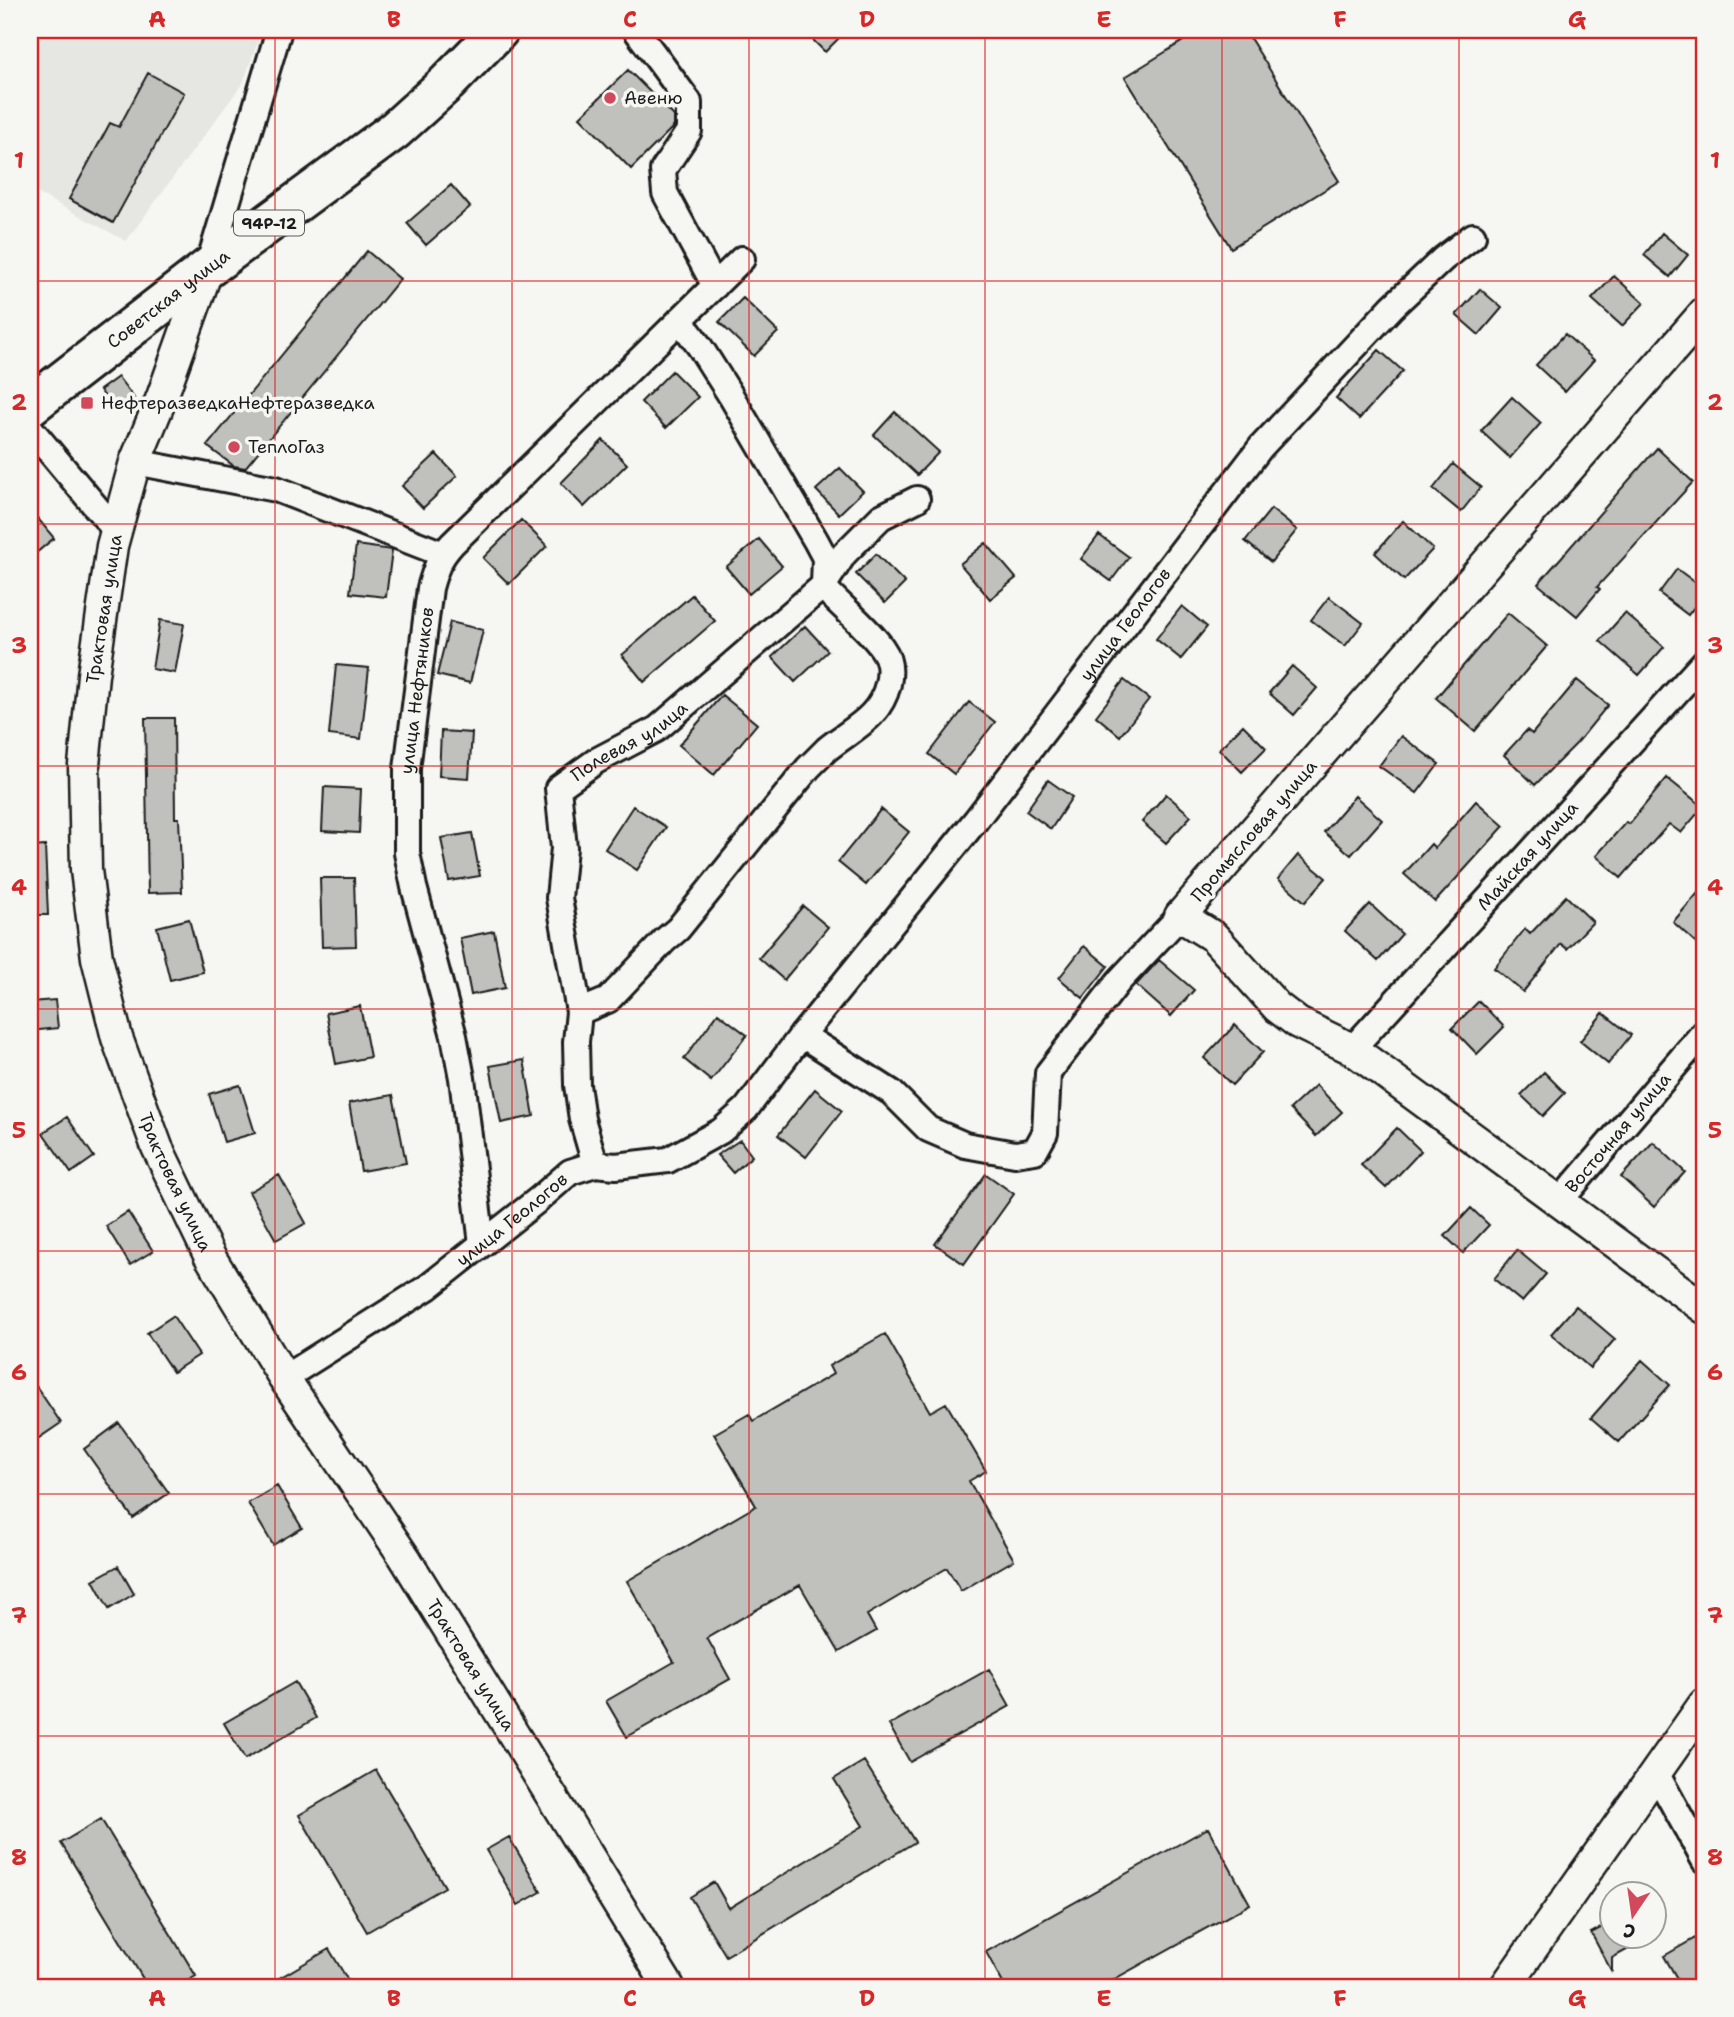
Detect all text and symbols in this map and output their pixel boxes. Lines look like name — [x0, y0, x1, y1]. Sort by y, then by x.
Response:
text: A — [148, 4, 166, 34]
text: B — [387, 4, 401, 34]
text: C — [623, 4, 637, 34]
text: D — [859, 4, 875, 34]
text: E — [1096, 4, 1112, 34]
text: F — [1333, 4, 1347, 34]
text: G — [1568, 4, 1587, 34]
place label: Авеню — [624, 86, 683, 110]
marker: Авеню — [602, 90, 618, 106]
text: 1 — [14, 145, 24, 175]
text: 1 — [1710, 145, 1720, 175]
road number: 94Р-12 — [234, 210, 304, 236]
street label: Советская улица — [102, 244, 235, 354]
text: 2 — [11, 387, 27, 417]
text: 2 — [1707, 387, 1723, 417]
place label: НефтеразведкаНефтеразведка — [101, 391, 375, 415]
marker: НефтеразведкаНефтеразведка — [79, 395, 95, 411]
place label: ТеплоГаз — [248, 435, 325, 459]
marker: ТеплоГаз — [226, 439, 242, 455]
street label: Трактовая улица — [80, 533, 128, 685]
street label: улица Геологов — [1074, 563, 1176, 686]
street label: улица Нефтяников — [394, 606, 439, 775]
text: 3 — [11, 630, 27, 660]
text: 3 — [1707, 630, 1723, 660]
street label: Полевая улица — [566, 696, 693, 787]
street label: Промысловая улица — [1186, 755, 1322, 907]
street label: Майская улица — [1472, 796, 1584, 916]
text: 4 — [11, 872, 27, 902]
text: 4 — [1707, 872, 1723, 902]
street label: Восточная улица — [1560, 1067, 1676, 1198]
street label: Трактовая улица — [133, 1109, 218, 1256]
text: 5 — [12, 1115, 26, 1145]
text: 5 — [1708, 1115, 1722, 1145]
street label: улица Геологов — [451, 1167, 573, 1272]
text: 6 — [11, 1357, 27, 1387]
text: 6 — [1707, 1357, 1723, 1387]
street label: Трактовая улица — [421, 1594, 521, 1736]
text: 7 — [11, 1600, 27, 1630]
text: 7 — [1707, 1600, 1723, 1630]
text: 8 — [11, 1842, 27, 1872]
text: 8 — [1707, 1842, 1723, 1872]
north arrow — [1598, 1881, 1668, 1951]
text: С — [1621, 1918, 1638, 1945]
text: A — [148, 1983, 166, 2013]
text: B — [387, 1983, 401, 2013]
text: C — [623, 1983, 637, 2013]
text: D — [859, 1983, 875, 2013]
text: E — [1096, 1983, 1112, 2013]
text: F — [1333, 1983, 1347, 2013]
text: G — [1568, 1983, 1587, 2013]

